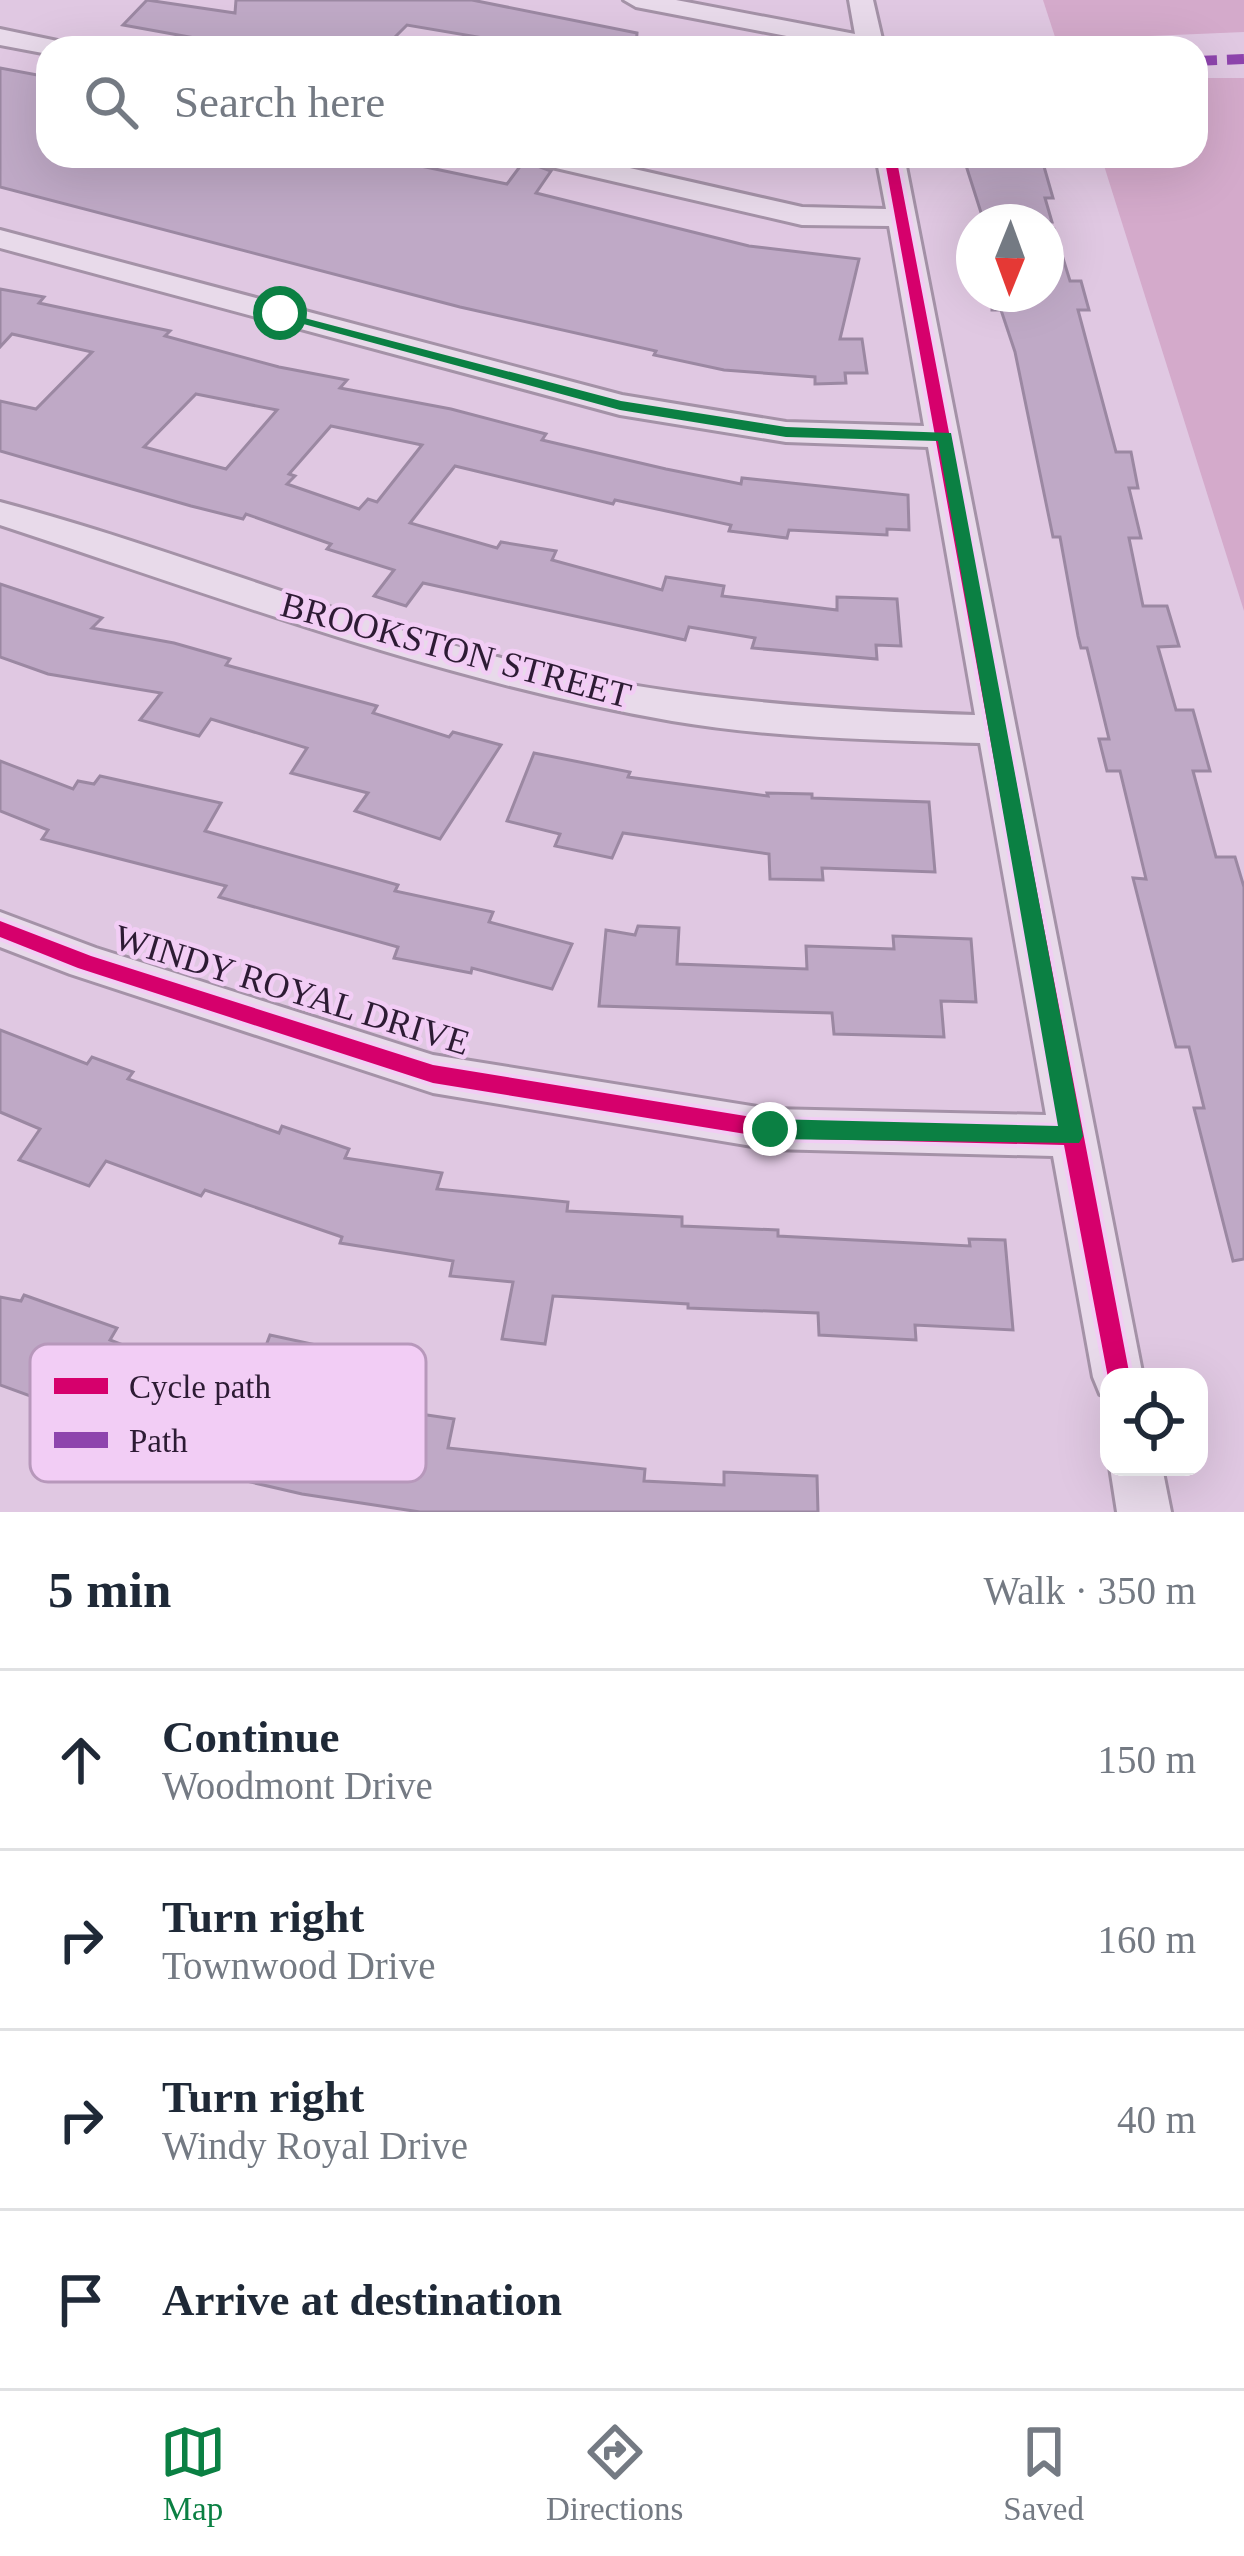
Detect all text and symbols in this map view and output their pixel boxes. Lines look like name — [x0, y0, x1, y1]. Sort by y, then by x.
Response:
search box — [36, 36, 1208, 168]
icon: search — [78, 69, 144, 135]
text: Search here — [174, 77, 385, 127]
north arrow — [956, 204, 1064, 312]
route start — [253, 286, 307, 340]
street label: BROOKSTON STREET — [277, 584, 635, 716]
street label: WINDY ROYAL DRIVE — [110, 917, 474, 1063]
route end — [743, 1102, 797, 1156]
legend — [30, 1344, 426, 1482]
map controls — [1100, 1368, 1208, 1476]
button: locate — [1100, 1368, 1208, 1476]
text: Cycle path — [129, 1369, 272, 1405]
text: Path — [129, 1423, 188, 1459]
text: 5 min — [48, 1562, 171, 1618]
text: Walk · 350 m — [984, 1569, 1196, 1612]
text: Continue — [162, 1712, 340, 1762]
icon: ahead — [48, 1727, 114, 1793]
text: 150 m — [1097, 1738, 1196, 1781]
text: Woodmont Drive — [162, 1764, 433, 1807]
text: Turn right — [162, 1892, 364, 1942]
icon: right — [48, 1907, 114, 1973]
text: 160 m — [1097, 1918, 1196, 1961]
text: Townwood Drive — [162, 1944, 435, 1987]
text: Turn right — [162, 2072, 364, 2122]
icon: right — [48, 2087, 114, 2153]
text: 40 m — [1117, 2098, 1196, 2141]
text: Windy Royal Drive — [162, 2124, 468, 2167]
icon: arrive — [48, 2267, 114, 2333]
text: Arrive at destination — [162, 2275, 562, 2325]
tab: Map — [160, 2419, 226, 2528]
tab: Directions — [546, 2419, 683, 2528]
tab: Saved — [1003, 2419, 1084, 2528]

